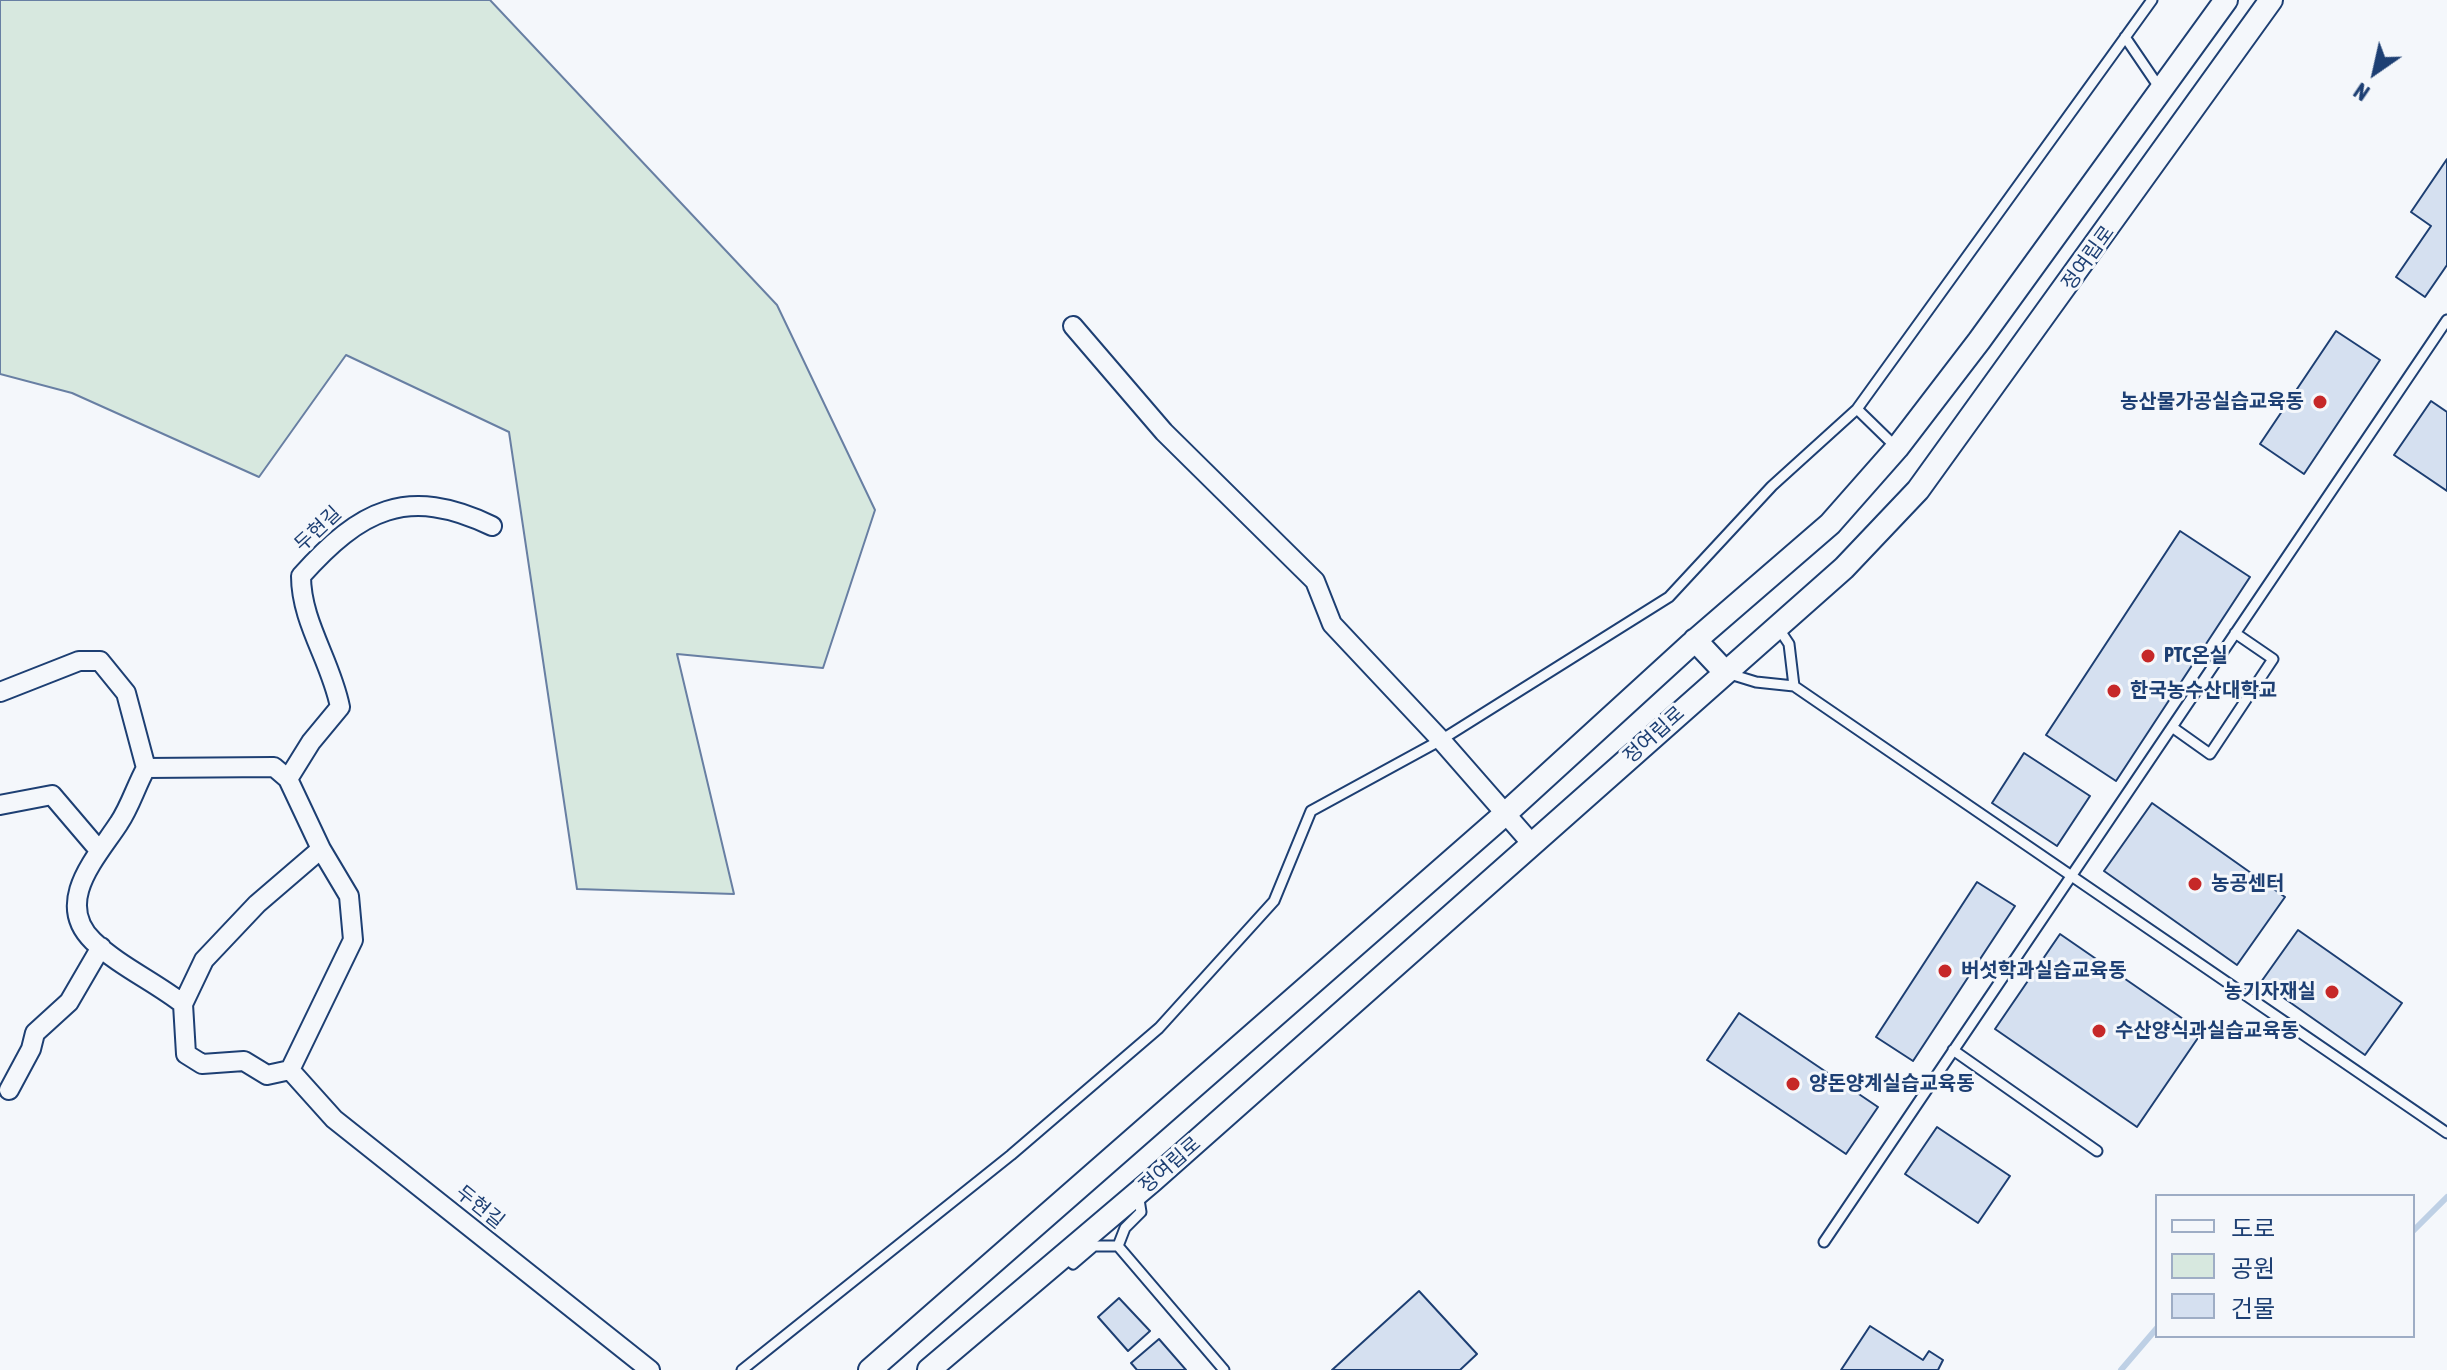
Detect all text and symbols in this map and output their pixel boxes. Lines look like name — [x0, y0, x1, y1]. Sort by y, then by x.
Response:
north arrow — [2335, 32, 2415, 112]
text: N — [2349, 77, 2374, 106]
street label: 정여립로 — [2057, 221, 2119, 295]
place label: 농산물가공실습교육동 — [2120, 390, 2304, 414]
marker: 농산물가공실습교육동 — [2311, 393, 2329, 411]
street label: 두현길 — [290, 501, 346, 557]
place label: PTC온실 — [2164, 644, 2228, 668]
marker: PTC온실 — [2139, 647, 2157, 665]
place label: 한국농수산대학교 — [2130, 679, 2277, 703]
marker: 한국농수산대학교 — [2105, 682, 2123, 700]
street label: 정여립로 — [1619, 701, 1689, 769]
place label: 농공센터 — [2211, 872, 2285, 896]
marker: 농공센터 — [2186, 875, 2204, 893]
place label: 버섯학과실습교육동 — [1961, 959, 2127, 983]
marker: 버섯학과실습교육동 — [1936, 962, 1954, 980]
place label: 농기자재실 — [2224, 980, 2316, 1004]
marker: 농기자재실 — [2323, 983, 2341, 1001]
place label: 수산양식과실습교육동 — [2115, 1019, 2299, 1043]
marker: 수산양식과실습교육동 — [2090, 1022, 2108, 1040]
place label: 양돈양계실습교육동 — [1809, 1072, 1975, 1096]
marker: 양돈양계실습교육동 — [1784, 1075, 1802, 1093]
street label: 정여립로 — [1134, 1132, 1206, 1198]
street label: 두현길 — [451, 1180, 509, 1234]
legend — [2155, 1194, 2415, 1338]
text: 도로 — [2231, 1215, 2275, 1242]
text: 공원 — [2231, 1255, 2275, 1282]
text: 건물 — [2231, 1295, 2275, 1322]

